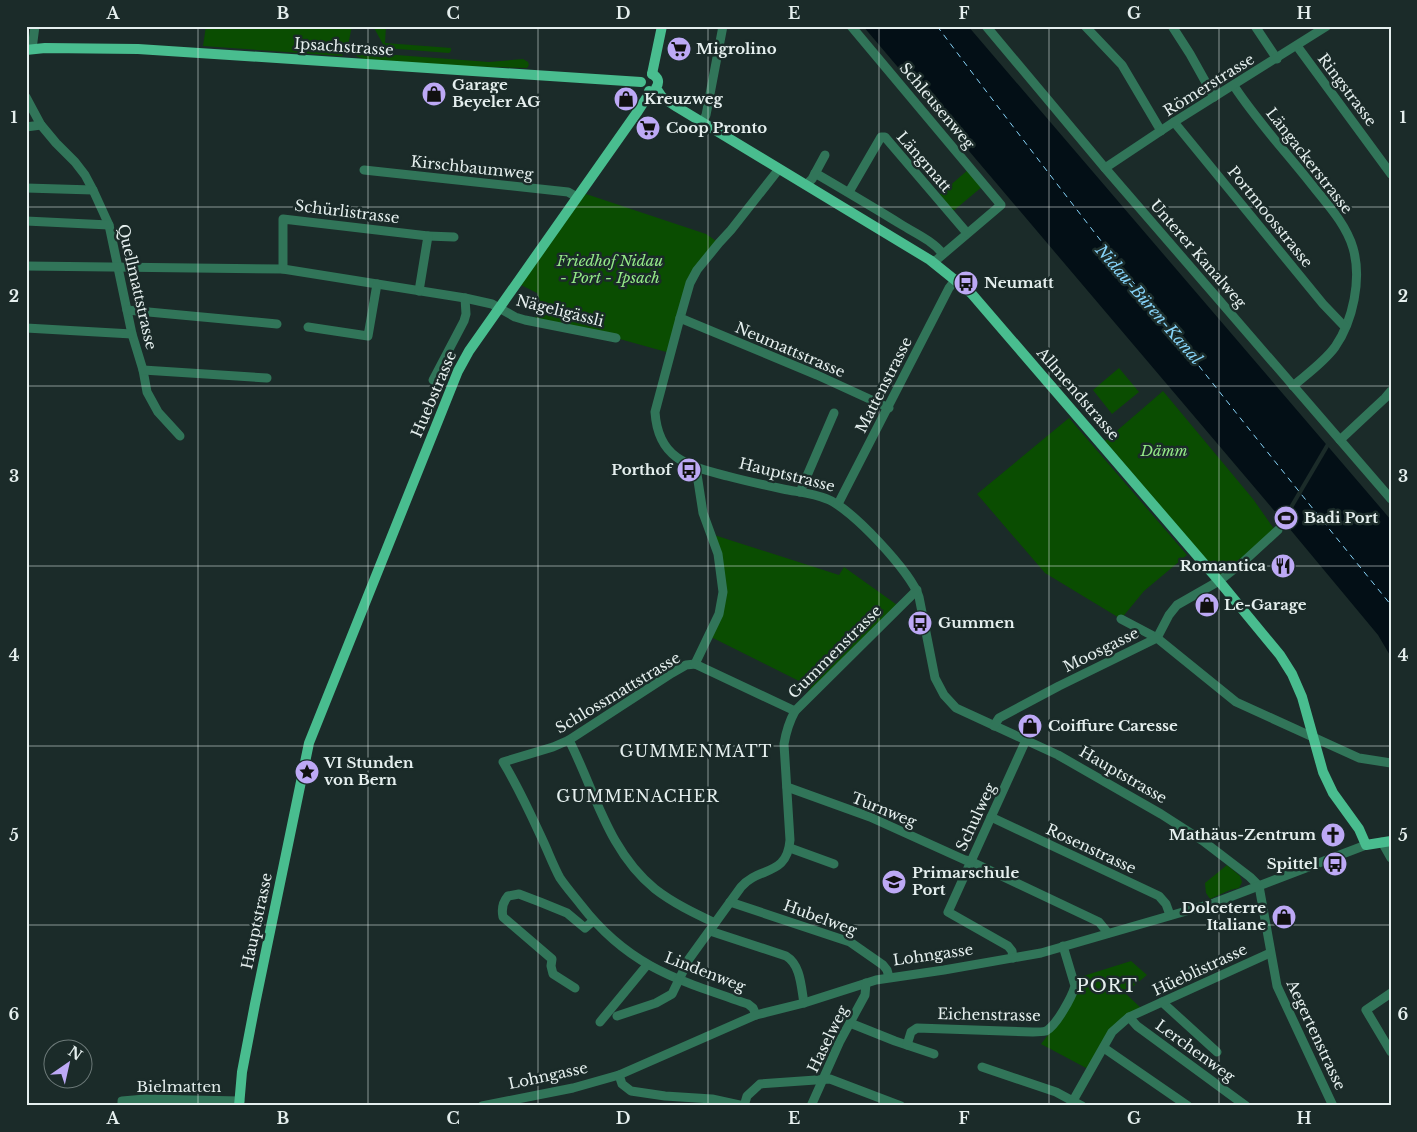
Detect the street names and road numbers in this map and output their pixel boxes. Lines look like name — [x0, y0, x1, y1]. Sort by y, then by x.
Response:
street label: Ipsachstrasse — [294, 34, 394, 59]
street label: Römerstrasse — [1160, 49, 1258, 120]
street label: Ringstrasse — [1314, 49, 1381, 130]
street label: Schleusenweg — [896, 59, 980, 154]
street label: Längackerstrasse — [1262, 104, 1357, 218]
street label: Längmatt — [893, 127, 956, 196]
street label: Kirschbaumweg — [410, 152, 535, 183]
street label: Portmoosstrasse — [1224, 162, 1317, 271]
street label: Schürlistrasse — [294, 196, 401, 227]
street label: Unterer Kanalweg — [1146, 196, 1251, 312]
street label: Quellmattstrasse — [114, 222, 161, 352]
street label: Nägeligässli — [514, 290, 606, 331]
street label: Neumattstrasse — [732, 318, 848, 381]
street label: Mattenstrasse — [851, 334, 916, 436]
street label: Allmendstrasse — [1032, 343, 1124, 444]
street label: Huebstrasse — [407, 348, 460, 440]
street label: Hauptstrasse — [737, 453, 837, 496]
street label: Gummenstrasse — [784, 601, 885, 702]
street label: Moosgasse — [1060, 623, 1142, 676]
street label: Schlossmattstrasse — [552, 648, 684, 737]
street label: Hauptstrasse — [1076, 742, 1171, 807]
street label: Schulweg — [952, 779, 1000, 854]
street label: Turnweg — [849, 788, 920, 832]
street label: Rosenstrasse — [1043, 819, 1139, 878]
street label: Hauptstrasse — [237, 871, 276, 971]
street label: Hubelweg — [781, 895, 861, 940]
street label: Lohngasse — [892, 939, 974, 970]
street label: Hüeblistrasse — [1149, 939, 1250, 1000]
street label: Lindenweg — [662, 947, 749, 996]
street label: Aegertenstrasse — [1282, 976, 1350, 1093]
street label: Haselweg — [803, 1001, 852, 1076]
street label: Eichenstrasse — [937, 1004, 1041, 1025]
street label: Lerchenweg — [1152, 1015, 1240, 1086]
street label: Lohngasse — [506, 1058, 589, 1093]
street label: Bielmatten — [137, 1077, 221, 1096]

